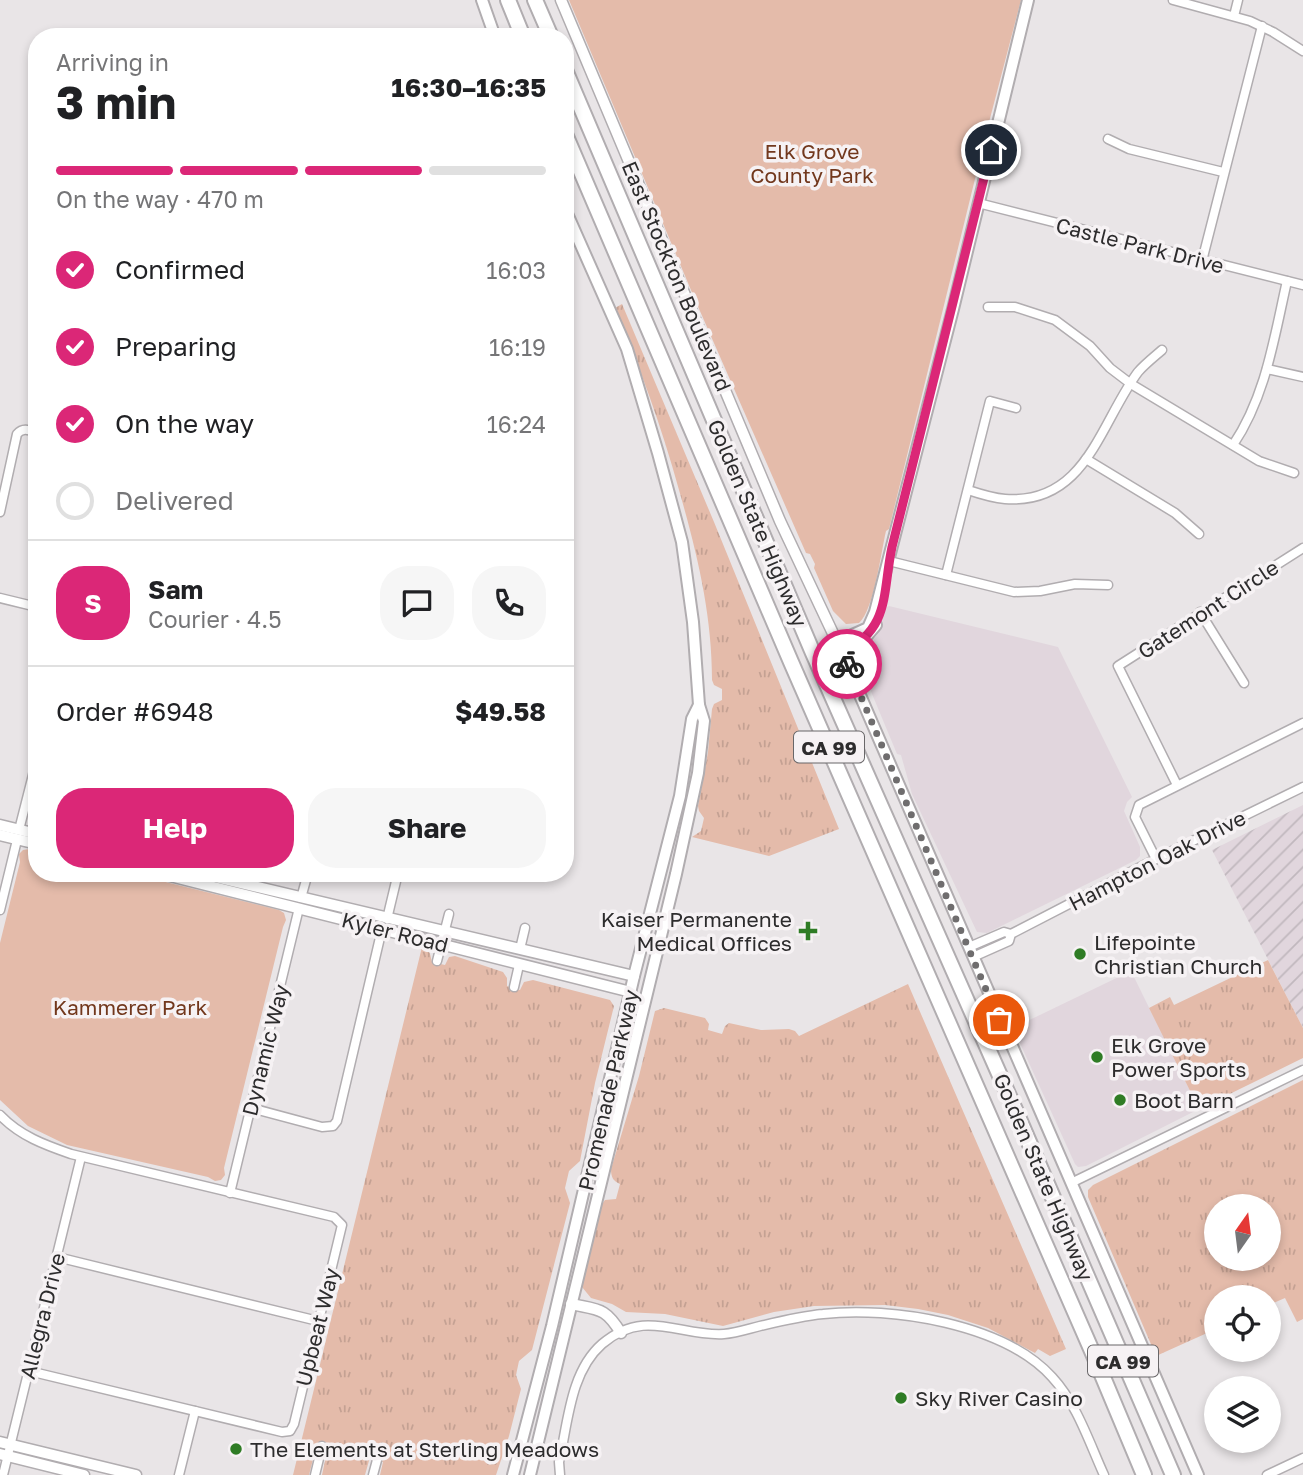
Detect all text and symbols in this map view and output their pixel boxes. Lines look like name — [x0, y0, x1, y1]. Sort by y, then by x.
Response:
text: Arriving in — [56, 48, 169, 76]
text: 16:30–16:35 — [391, 72, 546, 103]
text: 3 min — [56, 74, 176, 129]
pin — [961, 120, 1021, 180]
icon: home — [972, 131, 1010, 169]
park label: Elk Grove County Park — [750, 138, 874, 188]
street label: East Stockton Boulevard — [617, 157, 737, 395]
text: On the way · 470 m — [56, 185, 264, 213]
street label: Castle Park Drive — [1053, 212, 1227, 278]
icon: check — [56, 251, 94, 289]
text: Confirmed — [115, 254, 245, 285]
text: 16:03 — [486, 256, 546, 284]
icon: check — [56, 328, 94, 366]
text: Preparing — [115, 331, 237, 362]
text: 16:19 — [489, 333, 546, 361]
icon: check — [56, 405, 94, 443]
text: On the way — [115, 408, 254, 439]
text: 16:24 — [487, 410, 546, 438]
street label: Golden State Highway — [702, 415, 814, 631]
text: Delivered — [115, 485, 234, 516]
street label: Gatemont Circle — [1133, 554, 1283, 664]
button: chat — [380, 566, 454, 640]
button: phone — [472, 566, 546, 640]
text: Sam — [148, 574, 203, 605]
text: S — [84, 588, 102, 619]
text: Courier · 4.5 — [148, 605, 281, 633]
courier — [812, 629, 882, 699]
icon: bike — [828, 645, 866, 683]
text: Order #6948 — [56, 696, 214, 727]
text: $49.58 — [455, 696, 546, 727]
road number: CA 99 — [794, 732, 864, 762]
button: Help — [56, 788, 294, 868]
button: Share — [308, 788, 546, 868]
street label: Hampton Oak Drive — [1064, 804, 1250, 916]
street label: Kyler Road — [339, 906, 451, 958]
place label: Kaiser Permanente Medical Offices — [601, 906, 792, 956]
marker: Kaiser Permanente Medical Offices — [798, 921, 818, 941]
place label: Lifepointe Christian Church — [1094, 929, 1262, 979]
marker: Lifepointe Christian Church — [1072, 946, 1088, 962]
street label: Dynamic Way — [236, 981, 294, 1118]
street label: Promenade Parkway — [572, 987, 644, 1193]
pin — [969, 990, 1029, 1050]
park label: Kammerer Park — [53, 994, 207, 1020]
icon: bag — [980, 1001, 1018, 1039]
place label: Elk Grove Power Sports — [1111, 1032, 1246, 1082]
marker: Elk Grove Power Sports — [1089, 1049, 1105, 1065]
street label: Golden State Highway — [988, 1069, 1100, 1285]
place label: Boot Barn — [1134, 1087, 1234, 1113]
marker: Boot Barn — [1112, 1092, 1128, 1108]
north arrow — [1204, 1194, 1281, 1270]
map controls — [1204, 1194, 1281, 1453]
street label: Allegra Drive — [14, 1250, 70, 1382]
street label: Upbeat Way — [290, 1265, 344, 1389]
button: locate — [1204, 1285, 1281, 1362]
road number: CA 99 — [1088, 1345, 1158, 1376]
button: layers — [1204, 1376, 1281, 1453]
place label: Sky River Casino — [915, 1385, 1083, 1411]
marker: Sky River Casino — [893, 1390, 909, 1406]
place label: The Elements at Sterling Meadows — [250, 1436, 599, 1462]
marker: The Elements at Sterling Meadows — [228, 1441, 244, 1457]

